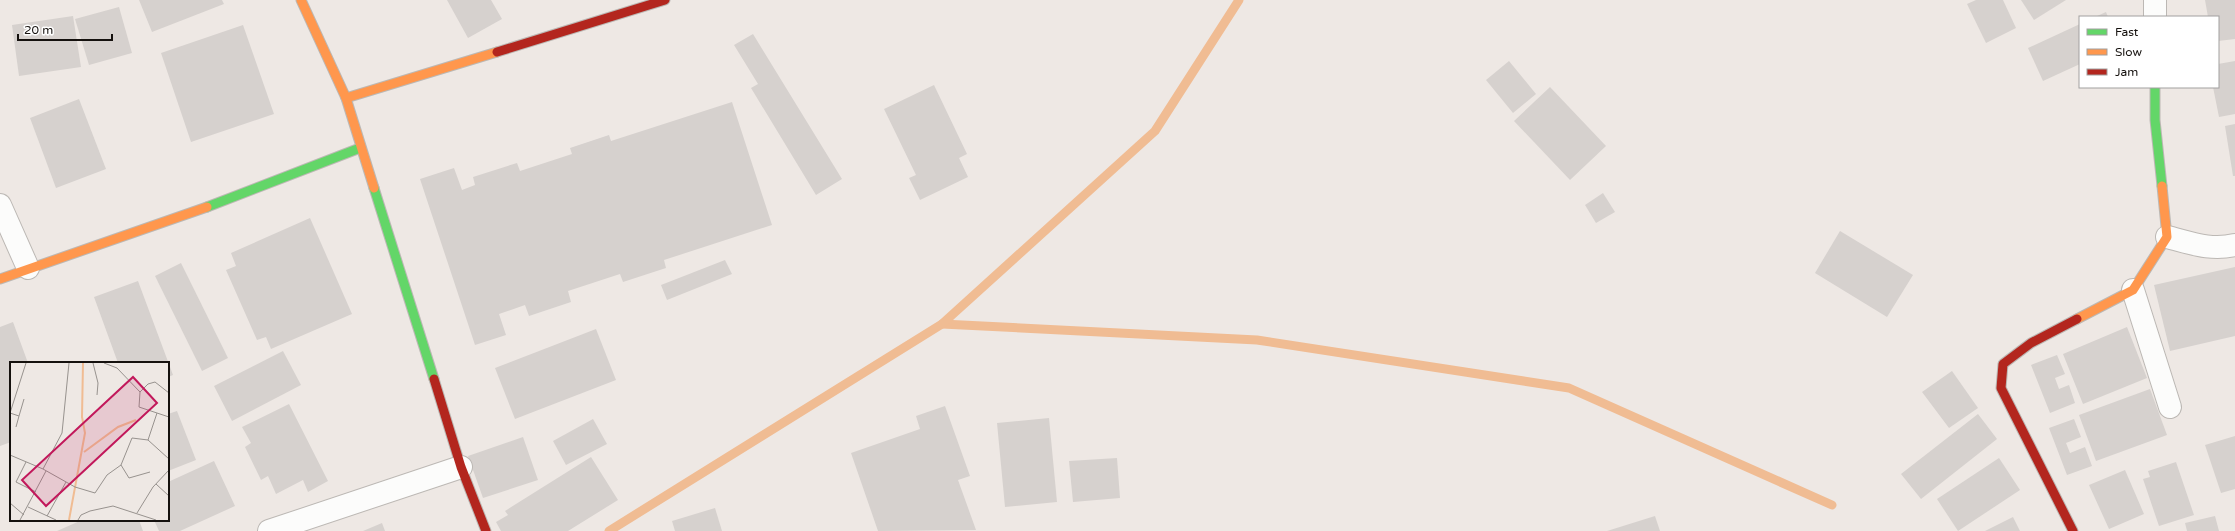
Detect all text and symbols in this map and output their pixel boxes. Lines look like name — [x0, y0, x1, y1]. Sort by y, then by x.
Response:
scale bar — [18, 16, 112, 42]
legend — [2079, 16, 2219, 88]
text: 20 m — [24, 23, 53, 37]
text: Fast — [2115, 25, 2139, 39]
text: Slow — [2115, 45, 2142, 59]
text: Jam — [2115, 65, 2138, 79]
inset map — [10, 362, 169, 521]

